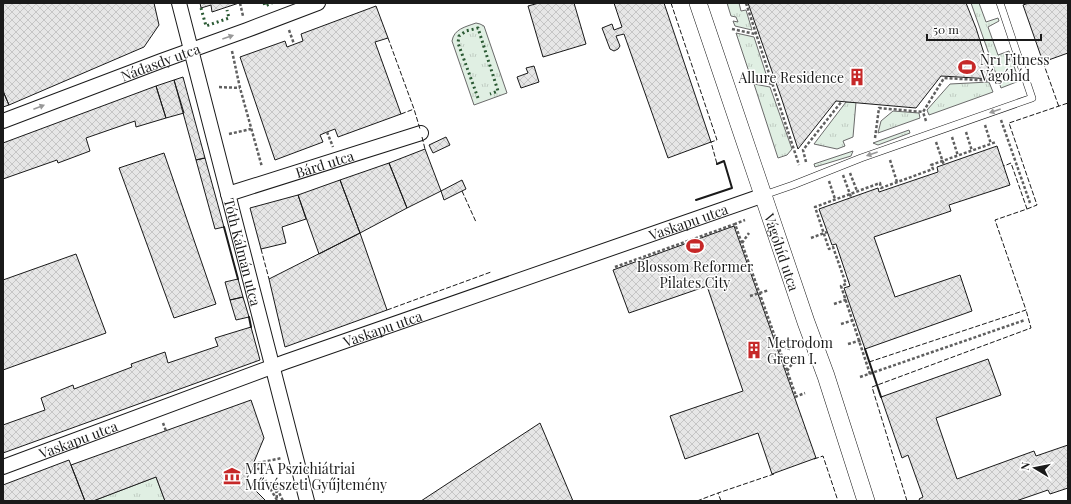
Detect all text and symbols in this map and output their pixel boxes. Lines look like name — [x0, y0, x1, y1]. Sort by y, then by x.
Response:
scale bar — [927, 16, 1041, 42]
text: 50 m — [933, 21, 959, 37]
one-way arrow — [223, 34, 235, 40]
street label: Nádasdy utca — [118, 38, 202, 85]
place label: Nr1 Fitness Vágóhíd — [979, 50, 1050, 85]
sports icon: Nr1 Fitness Vágóhíd — [957, 57, 977, 77]
building icon: Allure Residence — [847, 67, 867, 87]
place label: Allure Residence — [738, 68, 844, 87]
one-way arrow — [34, 103, 46, 109]
one-way arrow — [989, 109, 1001, 115]
street label: Bárd utca — [293, 145, 356, 182]
one-way arrow — [866, 152, 878, 158]
street label: Tóth Kálmán utca — [220, 196, 266, 308]
street label: Vaskapu utca — [645, 199, 730, 244]
street label: Vágóhíd utca — [760, 210, 804, 293]
sports icon: Blossom Reformer Pilates City — [685, 236, 705, 256]
place label: Blossom Reformer Pilates City — [637, 257, 754, 292]
street label: Vaskapu utca — [339, 306, 424, 351]
place label: Metrodom Green I. — [767, 333, 833, 368]
building icon: Metrodom Green I. — [744, 340, 764, 360]
street label: Vaskapu utca — [35, 416, 120, 463]
north arrow — [1015, 448, 1055, 488]
place label: MTA Pszichiátriai Művészeti Gyűjtemény — [245, 459, 387, 494]
text: N — [1017, 461, 1033, 471]
museum icon: MTA Pszichiátriai Művészeti Gyűjtemény — [222, 466, 242, 486]

